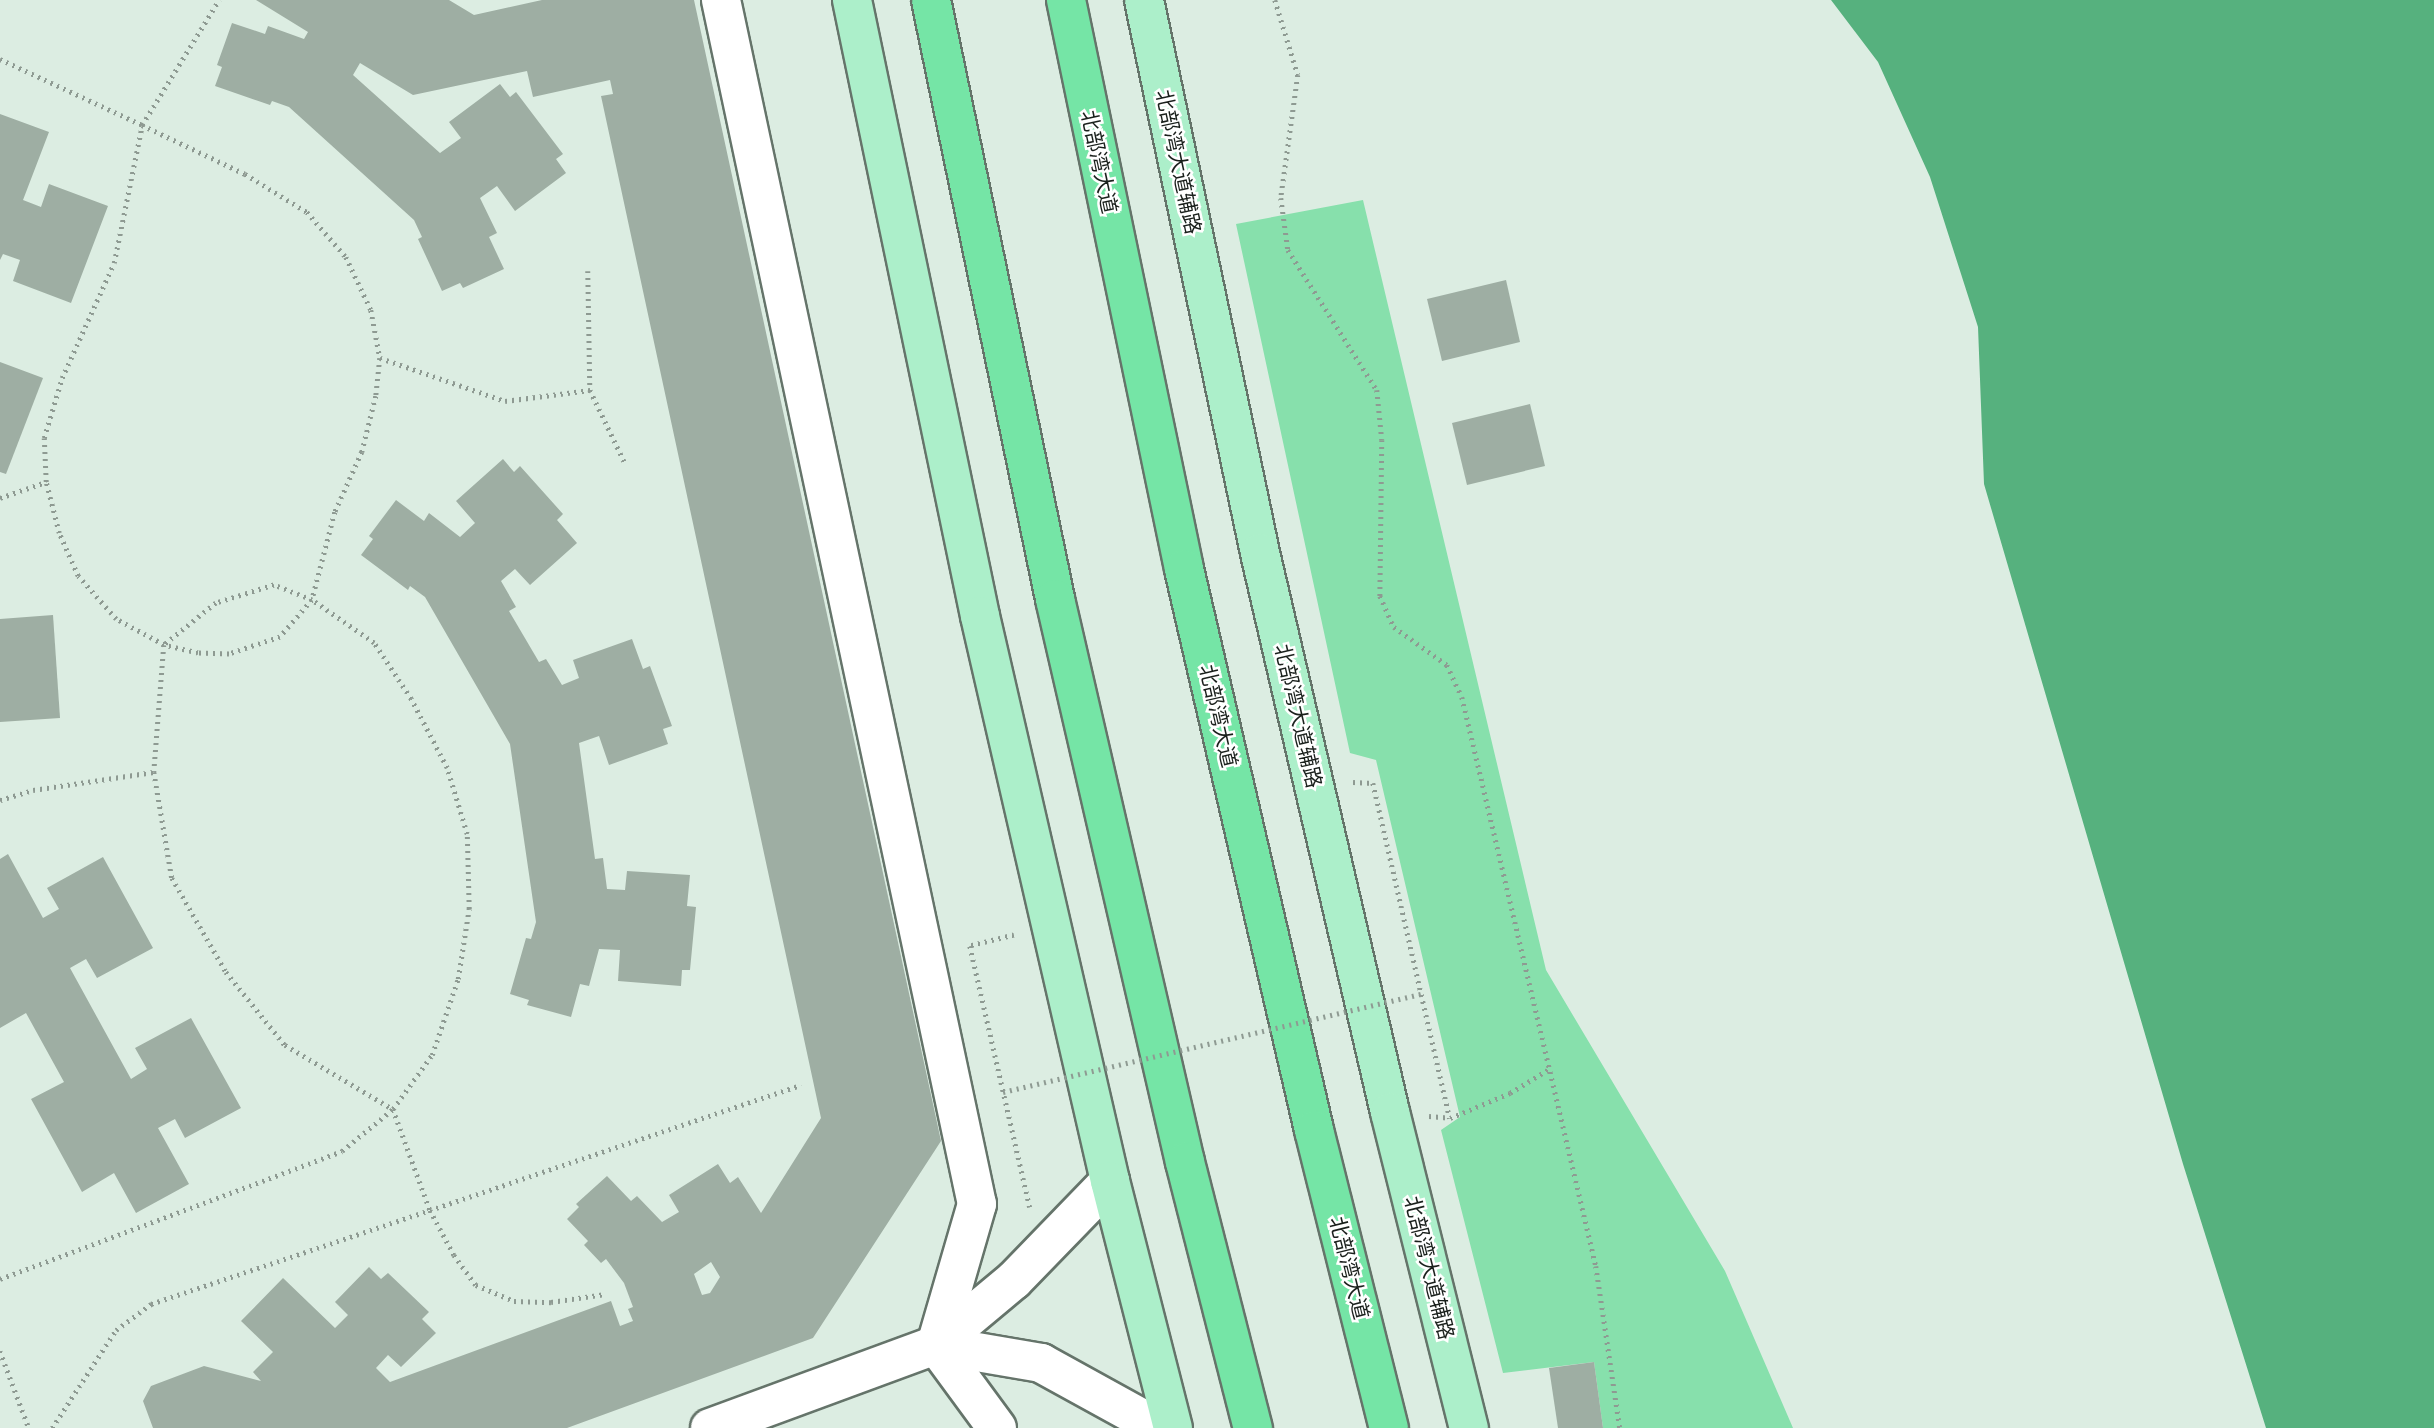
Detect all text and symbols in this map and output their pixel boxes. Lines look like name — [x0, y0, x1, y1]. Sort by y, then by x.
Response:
street label: 北部湾大道辅路 — [1150, 87, 1206, 237]
street label: 北部湾大道 — [1076, 108, 1122, 216]
street label: 北部湾大道辅路 — [1269, 642, 1327, 790]
street label: 北部湾大道 — [1194, 662, 1242, 770]
street label: 北部湾大道辅路 — [1399, 1194, 1459, 1342]
street label: 北部湾大道 — [1324, 1214, 1374, 1322]

